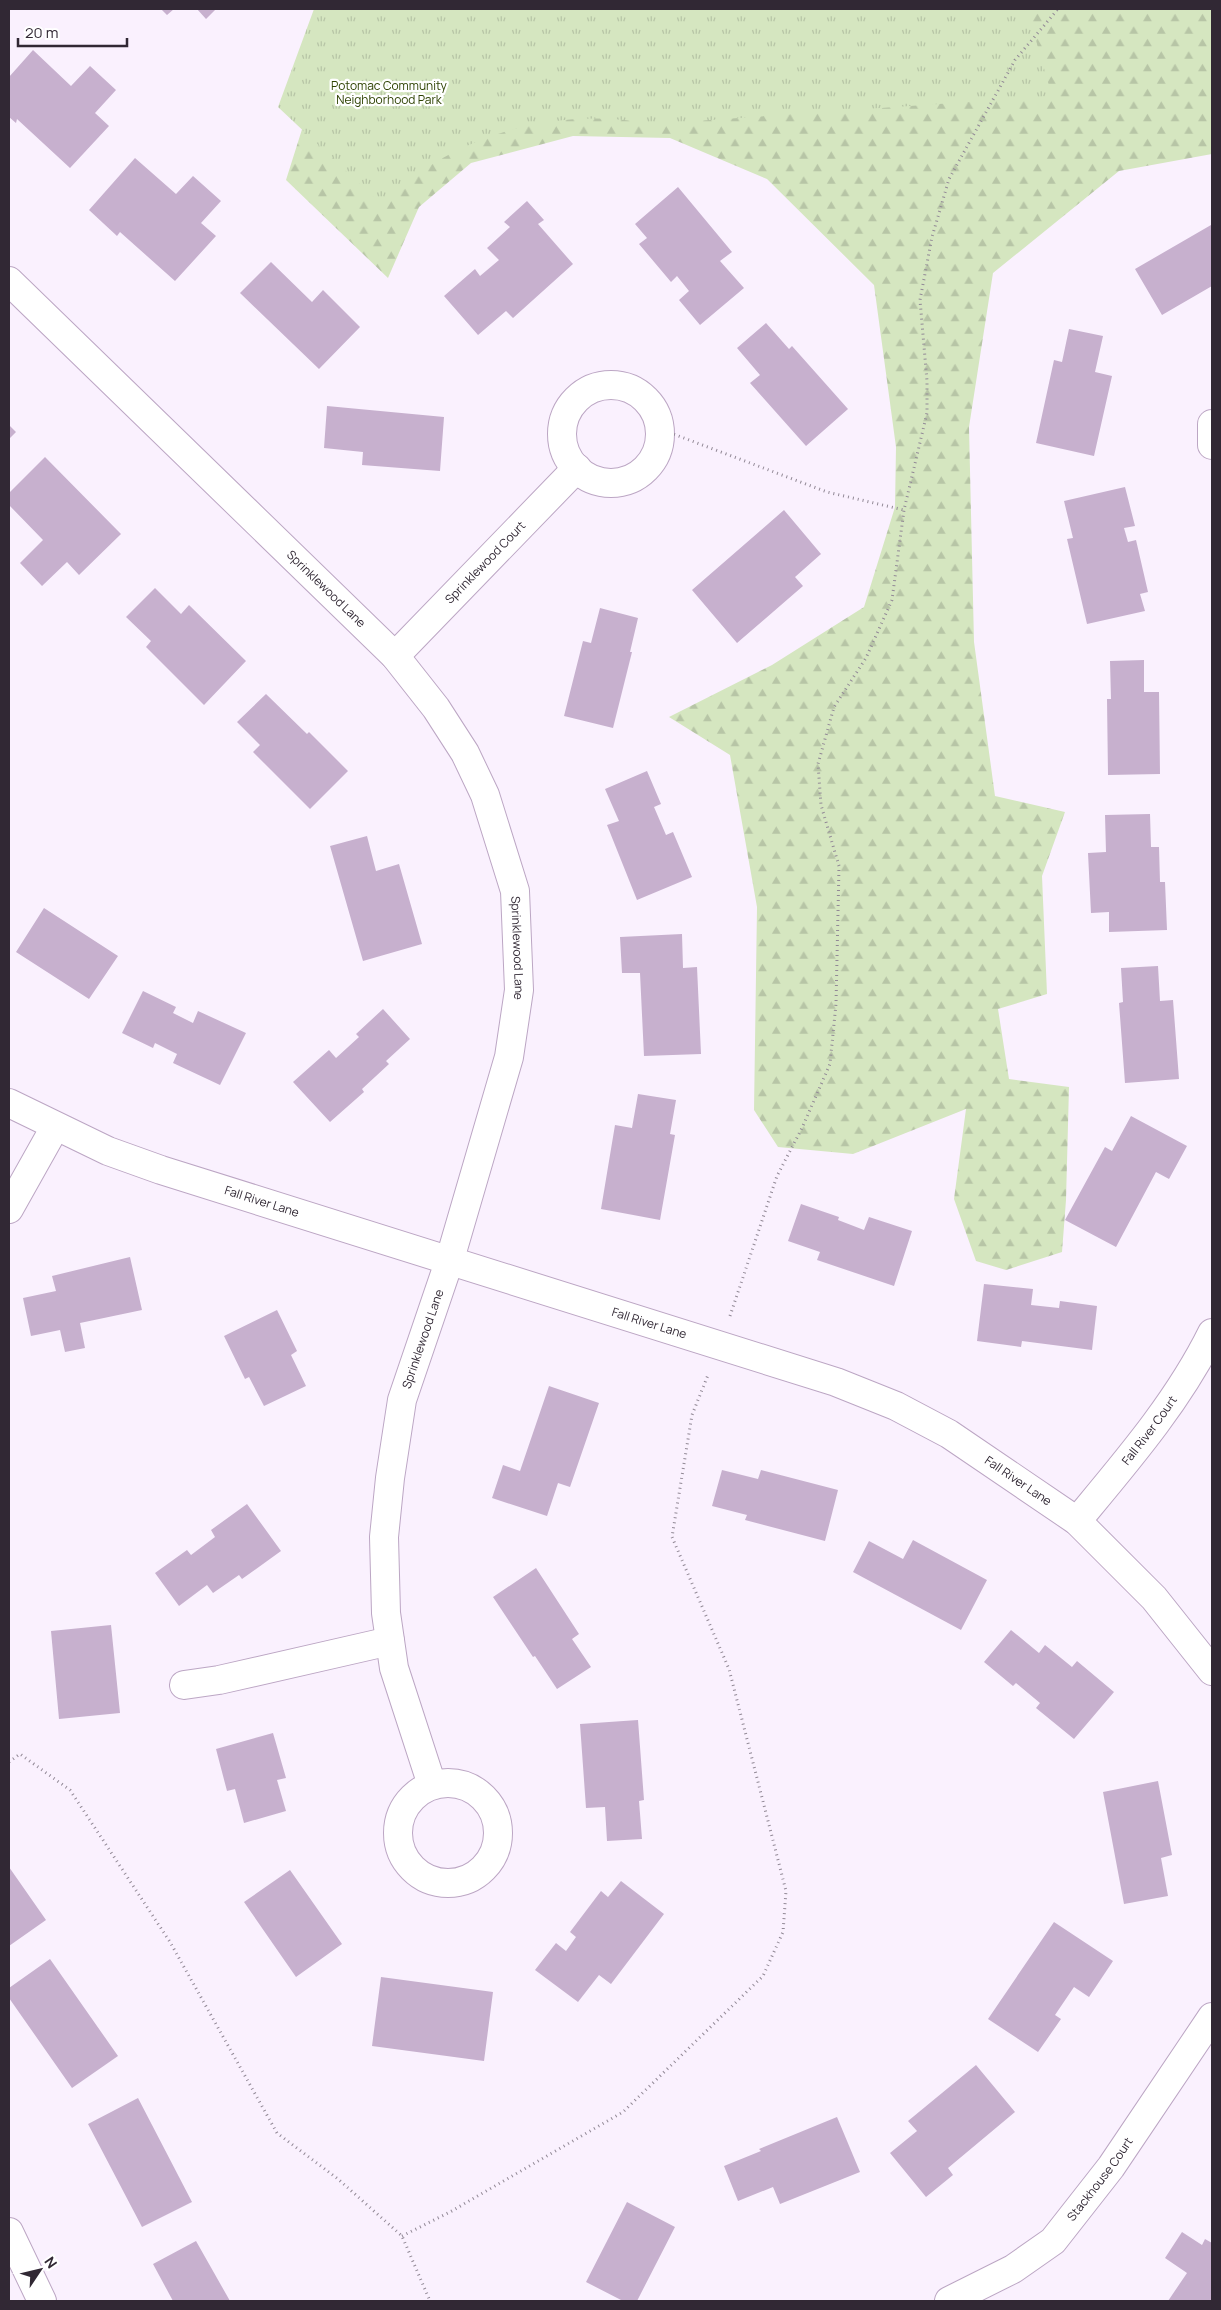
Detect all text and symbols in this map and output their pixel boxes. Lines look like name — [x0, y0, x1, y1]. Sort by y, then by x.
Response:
scale bar — [18, 15, 126, 47]
text: 20 m — [25, 22, 58, 43]
park label: Potomac Community Neighborhood Park — [331, 77, 448, 108]
street label: Sprinklewood Court — [441, 517, 529, 607]
street label: Sprinklewood Lane — [283, 546, 370, 631]
street label: Sprinklewood Lane — [507, 896, 528, 1001]
street label: Fall River Lane — [222, 1181, 301, 1221]
street label: Sprinklewood Lane — [398, 1287, 447, 1391]
street label: Fall River Lane — [610, 1303, 689, 1343]
street label: Fall River Court — [1118, 1392, 1181, 1468]
street label: Fall River Lane — [982, 1452, 1055, 1509]
street label: Stackhouse Court — [1063, 2134, 1137, 2224]
north arrow — [15, 2245, 65, 2295]
text: N — [40, 2253, 62, 2272]

